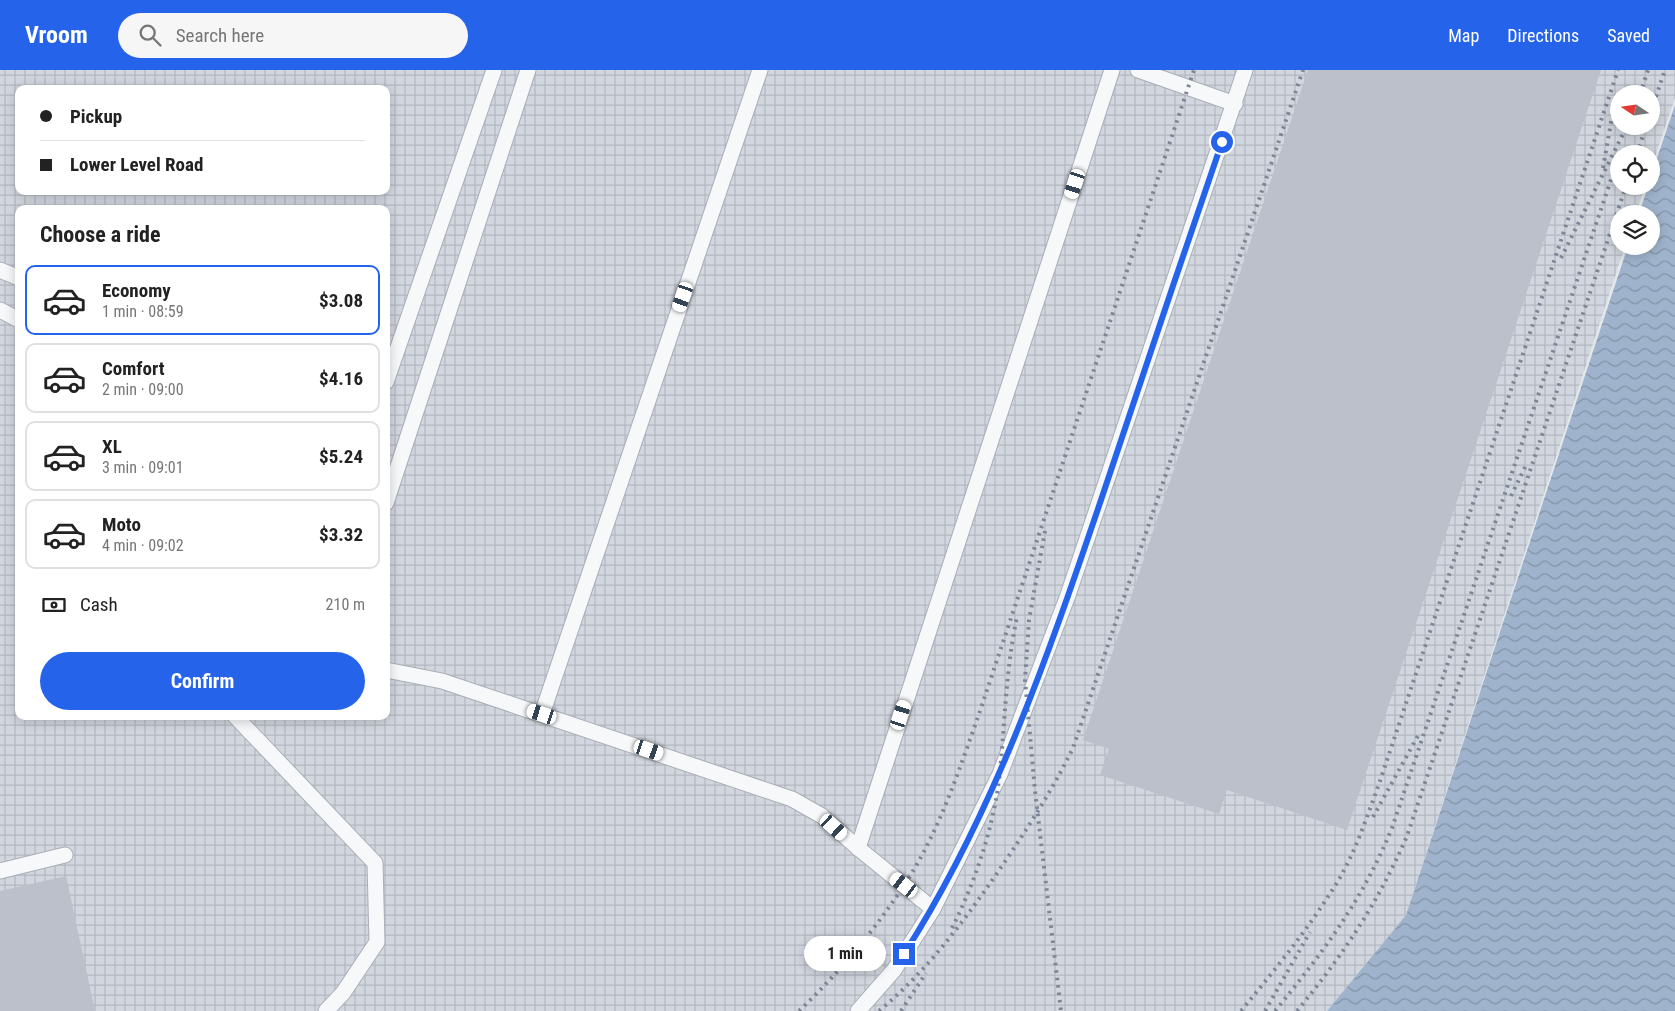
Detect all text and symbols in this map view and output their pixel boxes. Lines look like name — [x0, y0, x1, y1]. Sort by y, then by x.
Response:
search box — [118, 13, 468, 58]
text: Vroom — [25, 21, 88, 49]
icon: search — [136, 21, 164, 49]
text: Search here — [176, 24, 264, 47]
text: Map — [1448, 25, 1479, 46]
text: Directions — [1507, 25, 1579, 46]
text: Saved — [1607, 25, 1650, 46]
north arrow — [1610, 85, 1660, 135]
map controls — [1610, 85, 1660, 255]
text: Pickup — [70, 105, 122, 128]
route start — [1211, 131, 1233, 153]
button: locate — [1610, 145, 1660, 195]
text: Lower Level Road — [70, 153, 203, 176]
car — [1063, 167, 1086, 201]
button: layers — [1610, 205, 1660, 255]
text: Choose a ride — [40, 222, 161, 247]
icon: car — [42, 278, 87, 323]
text: Economy — [102, 279, 171, 302]
car — [671, 280, 694, 314]
text: $3.08 — [319, 289, 363, 312]
text: 1 min · 08:59 — [102, 302, 184, 321]
icon: car — [42, 356, 87, 401]
text: Comfort — [102, 357, 165, 380]
text: $4.16 — [319, 367, 363, 390]
text: 2 min · 09:00 — [102, 380, 184, 399]
icon: car — [42, 434, 87, 479]
text: XL — [102, 435, 122, 458]
text: $5.24 — [319, 445, 363, 468]
text: 3 min · 09:01 — [102, 458, 184, 477]
icon: car — [42, 512, 87, 557]
text: Moto — [102, 513, 141, 536]
text: $3.32 — [319, 523, 363, 546]
text: 4 min · 09:02 — [102, 536, 184, 555]
icon: cash — [40, 591, 68, 619]
text: Cash — [80, 593, 118, 616]
text: 210 m — [326, 595, 365, 614]
button: Confirm — [40, 652, 365, 710]
car — [889, 698, 912, 732]
car — [525, 702, 558, 726]
car — [632, 738, 665, 762]
car — [817, 811, 850, 843]
car — [887, 870, 920, 900]
callout: 1 min — [804, 936, 886, 972]
route end — [893, 943, 915, 965]
text: 1 min — [827, 944, 863, 963]

